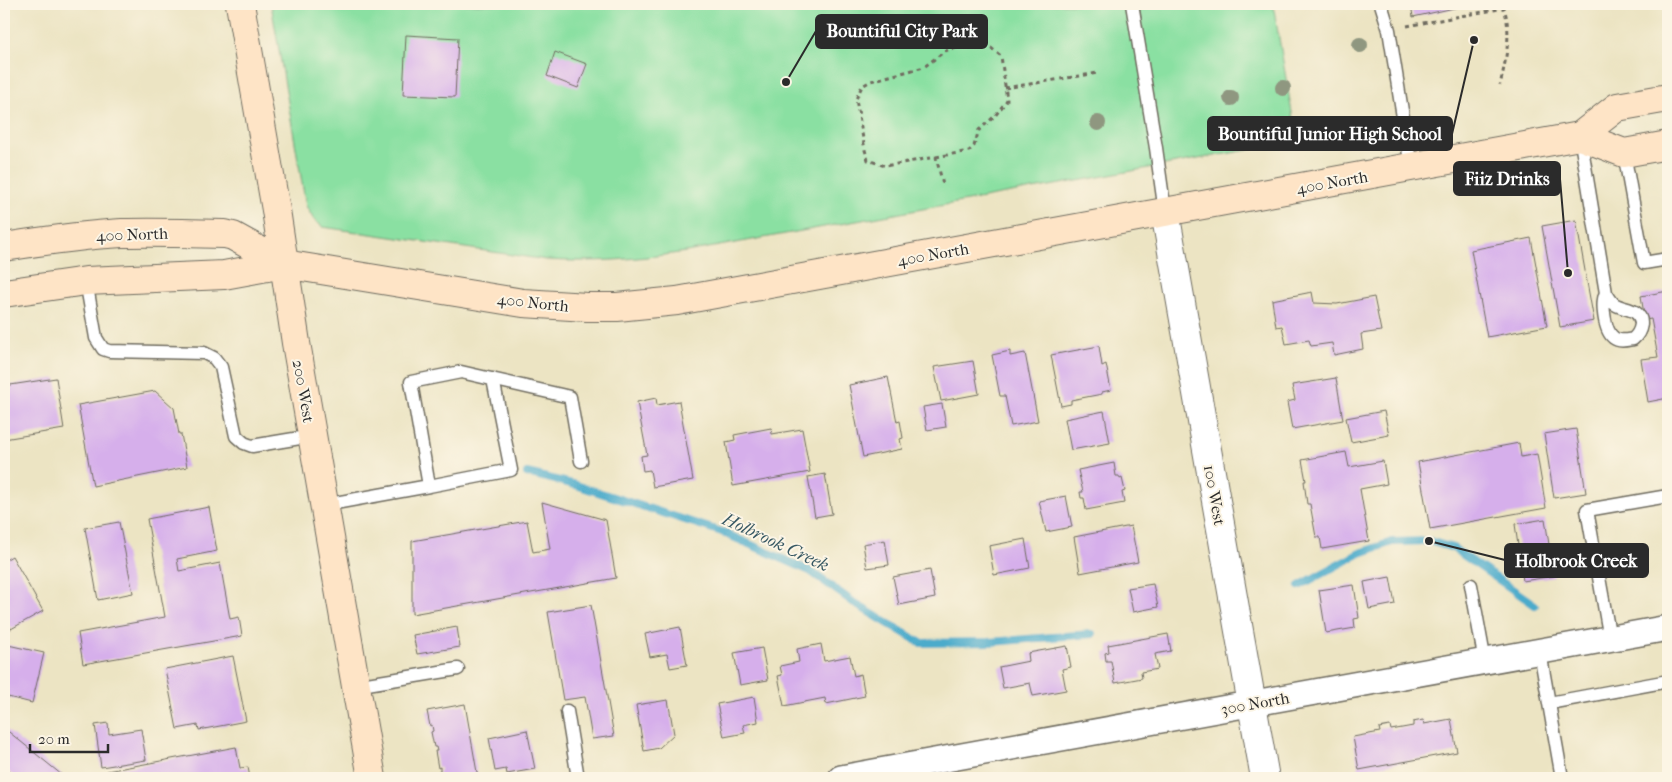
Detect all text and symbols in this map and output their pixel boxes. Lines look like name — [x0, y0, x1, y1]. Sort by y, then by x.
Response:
callout: Bountiful City Park — [816, 15, 987, 48]
text: Bountiful City Park — [827, 21, 978, 42]
callout: Bountiful Junior High School — [1208, 117, 1452, 150]
text: Bountiful Junior High School — [1218, 124, 1443, 145]
callout: Fiiz Drinks — [1454, 162, 1560, 195]
street label: 400 North — [1295, 167, 1369, 198]
text: Fiiz Drinks — [1463, 169, 1550, 190]
street label: 400 North — [96, 224, 168, 245]
street label: 400 North — [896, 239, 970, 270]
street label: 400 North — [496, 289, 570, 316]
street label: 200 West — [289, 358, 318, 424]
street label: 100 West — [1200, 463, 1229, 527]
water label: Holbrook Creek — [718, 508, 832, 576]
callout: Holbrook Creek — [1505, 544, 1648, 577]
text: Holbrook Creek — [1515, 551, 1638, 572]
street label: 300 North — [1219, 688, 1291, 719]
scale bar — [30, 722, 108, 754]
text: 20 m — [38, 730, 70, 748]

